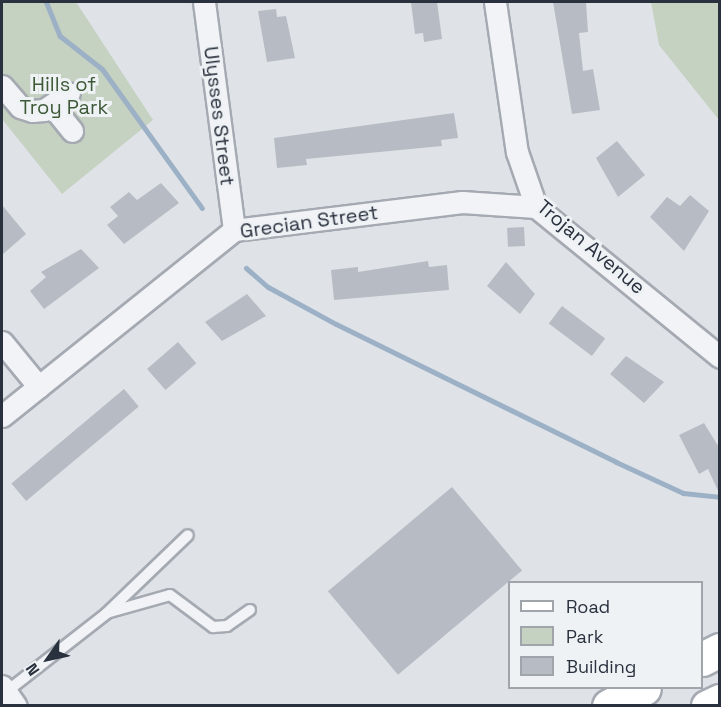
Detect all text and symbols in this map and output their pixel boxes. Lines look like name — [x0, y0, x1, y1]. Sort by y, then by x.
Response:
street label: Ulysses Street — [199, 45, 239, 187]
park label: Hills of Troy Park — [20, 73, 108, 120]
street label: Trojan Avenue — [532, 195, 650, 299]
street label: Grecian Street — [238, 200, 380, 244]
legend — [508, 581, 703, 689]
text: Road — [566, 595, 610, 618]
text: Park — [566, 625, 603, 648]
north arrow — [18, 629, 78, 689]
text: Building — [566, 655, 636, 678]
text: N — [21, 659, 44, 680]

